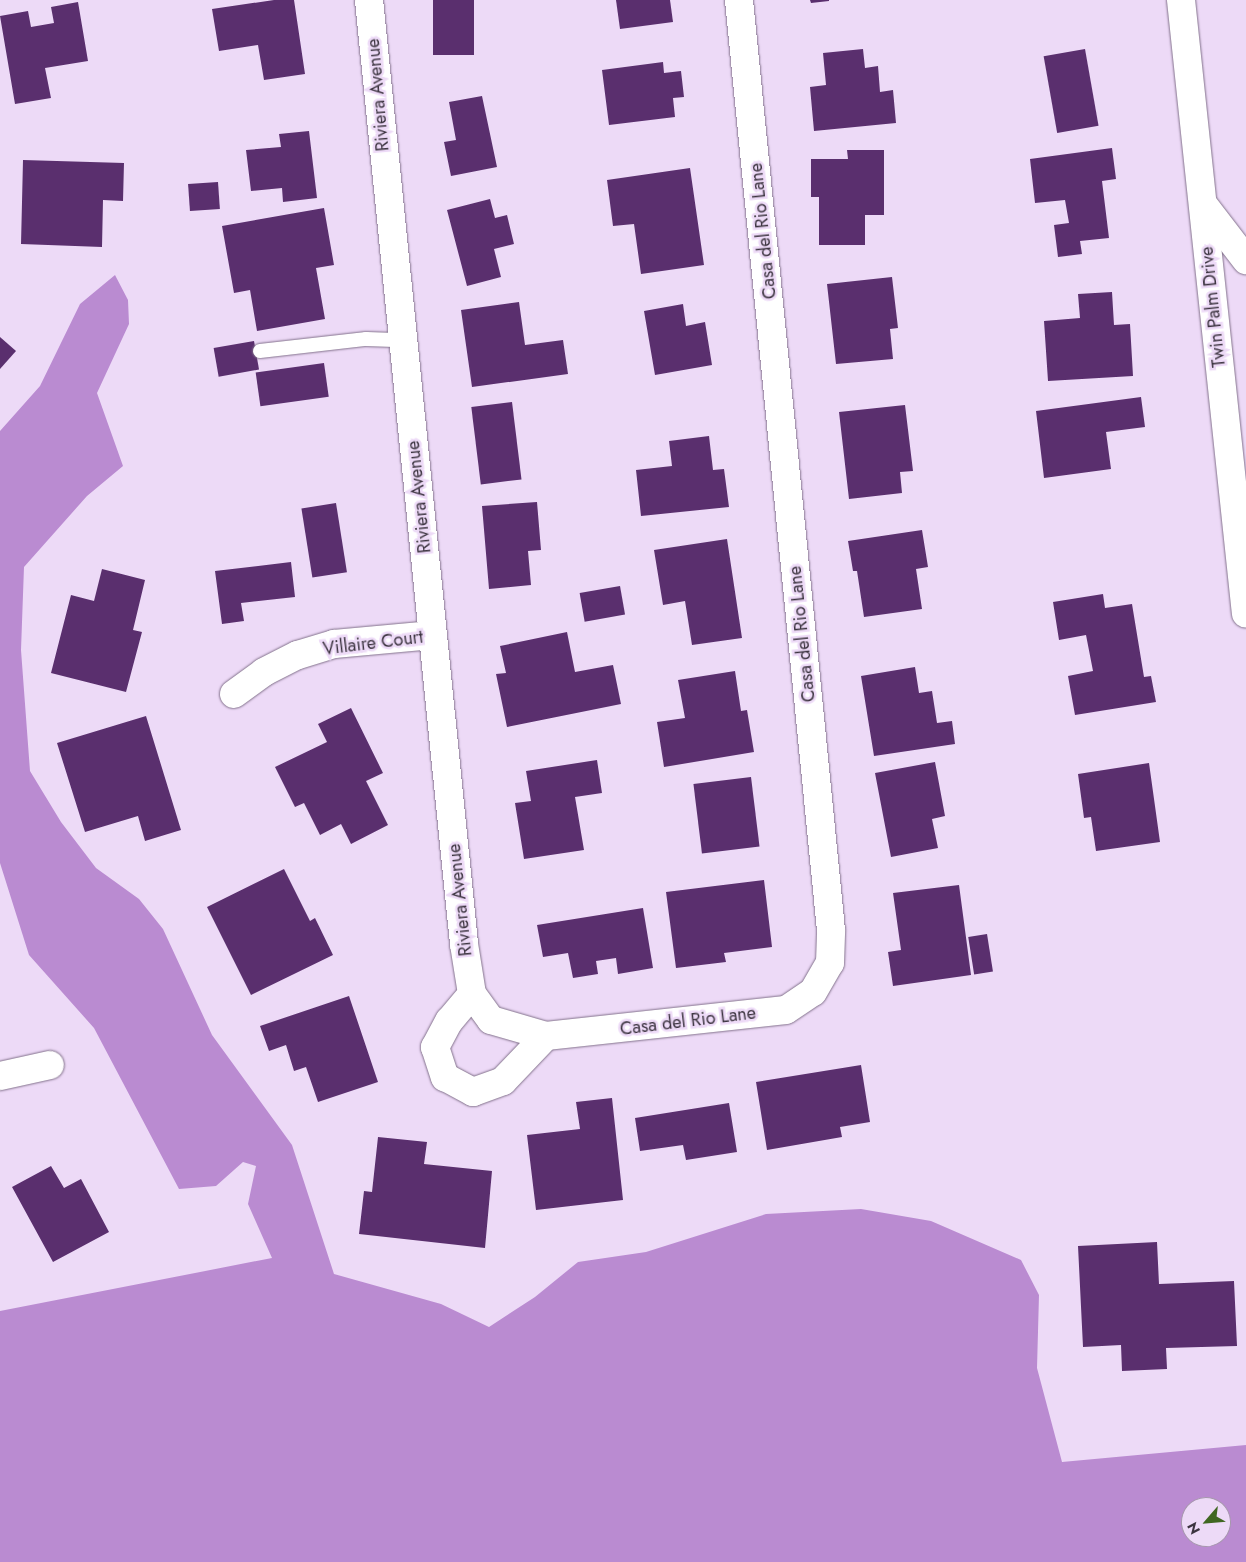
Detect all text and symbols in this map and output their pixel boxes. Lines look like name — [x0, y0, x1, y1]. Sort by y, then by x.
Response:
street label: Riviera Avenue — [362, 38, 394, 152]
street label: Casa del Rio Lane — [745, 162, 781, 300]
street label: Twin Palm Drive — [1196, 246, 1230, 368]
street label: Riviera Avenue — [402, 440, 436, 554]
street label: Casa del Rio Lane — [784, 565, 820, 703]
street label: Villaire Court — [322, 626, 424, 660]
street label: Riviera Avenue — [443, 843, 477, 957]
street label: Casa del Rio Lane — [619, 1002, 757, 1040]
north arrow — [1181, 1497, 1231, 1547]
text: N — [1182, 1519, 1205, 1538]

